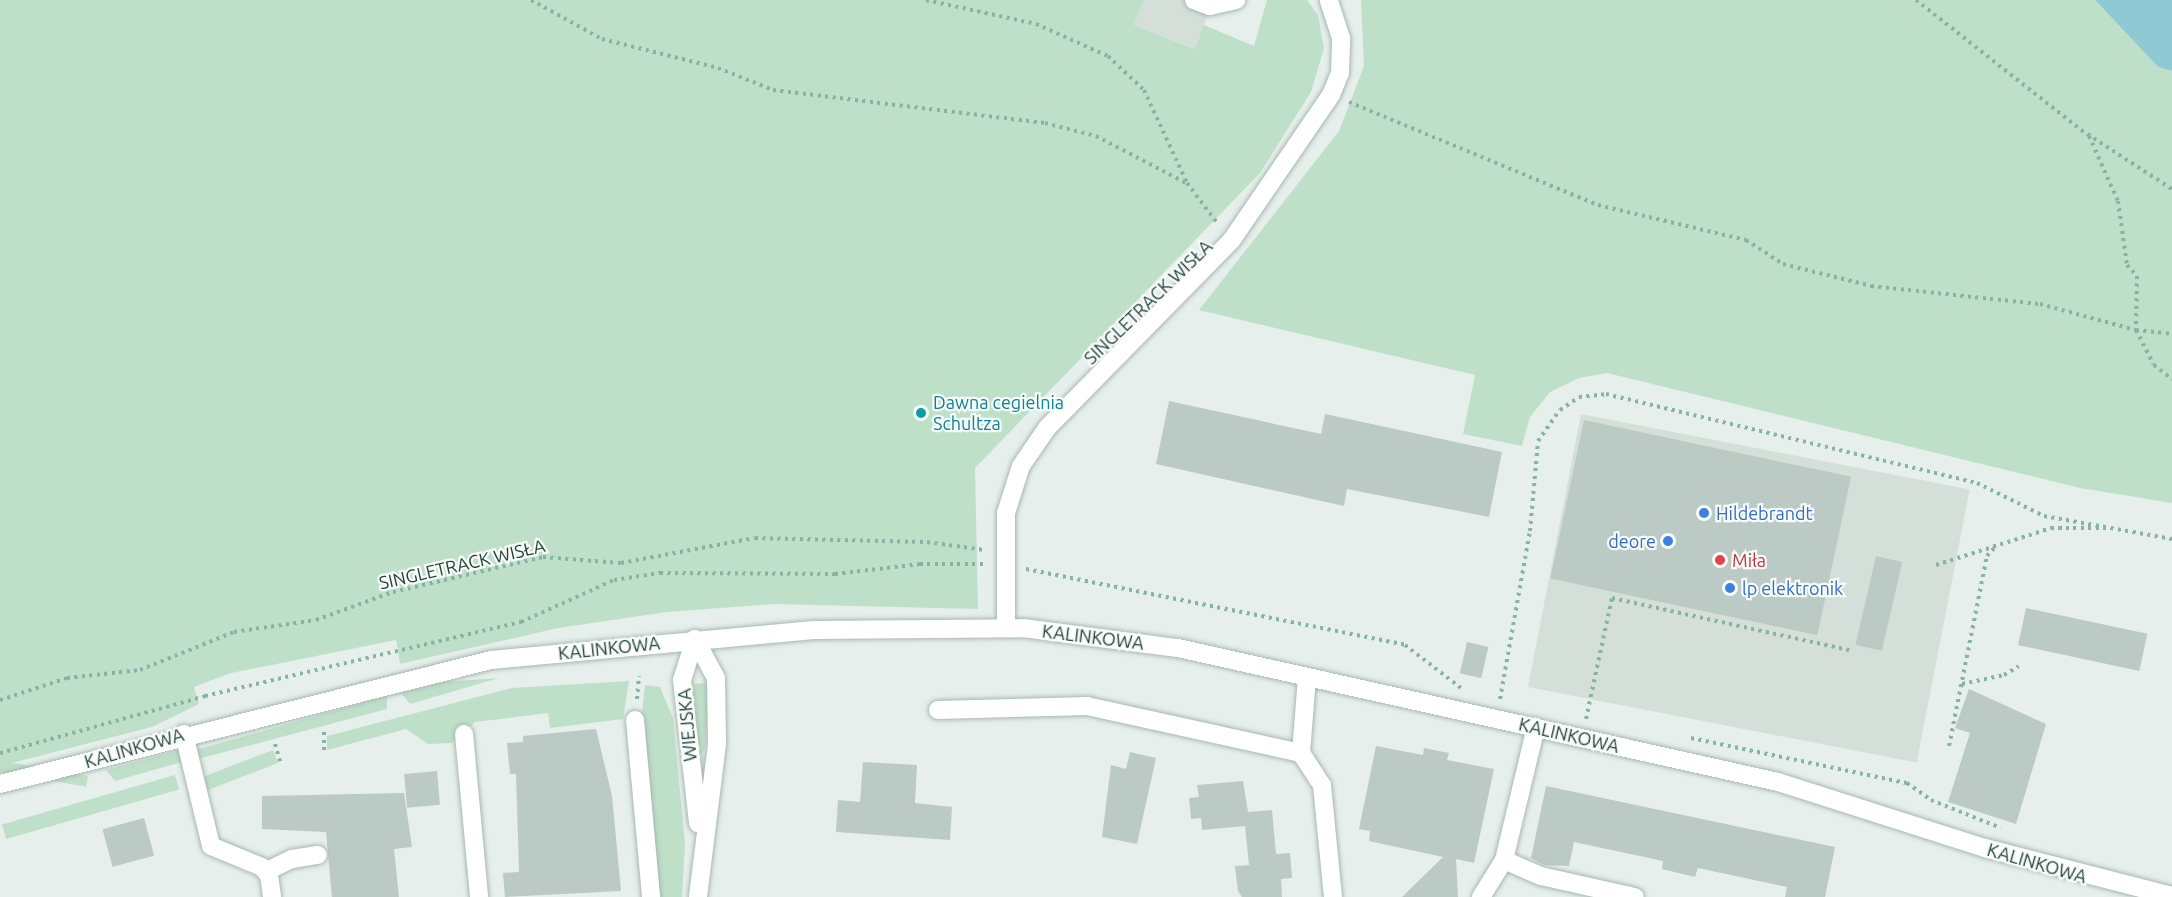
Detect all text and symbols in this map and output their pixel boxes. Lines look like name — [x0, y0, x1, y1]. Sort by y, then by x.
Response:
street label: SINGLETRACK WISŁA — [1079, 235, 1217, 369]
place label: Dawna cegielnia Schultza — [933, 392, 1064, 434]
marker: Dawna cegielnia Schultza — [914, 406, 928, 420]
place label: Hildebrandt — [1716, 502, 1813, 524]
marker: Hildebrandt — [1697, 506, 1711, 520]
place label: deore — [1608, 530, 1656, 552]
street label: SINGLETRACK WISŁA — [377, 534, 547, 594]
marker: deore — [1661, 534, 1675, 548]
place label: Miła — [1732, 549, 1766, 571]
marker: Miła — [1713, 553, 1727, 567]
place label: lp elektronik — [1742, 577, 1843, 599]
marker: lp elektronik — [1723, 581, 1737, 595]
street label: KALINKOWA — [1041, 620, 1145, 654]
street label: KALINKOWA — [557, 632, 661, 664]
street label: WIEJSKA — [673, 688, 701, 762]
street label: KALINKOWA — [1517, 713, 1621, 757]
street label: KALINKOWA — [82, 724, 186, 772]
street label: KALINKOWA — [1985, 839, 2089, 887]

